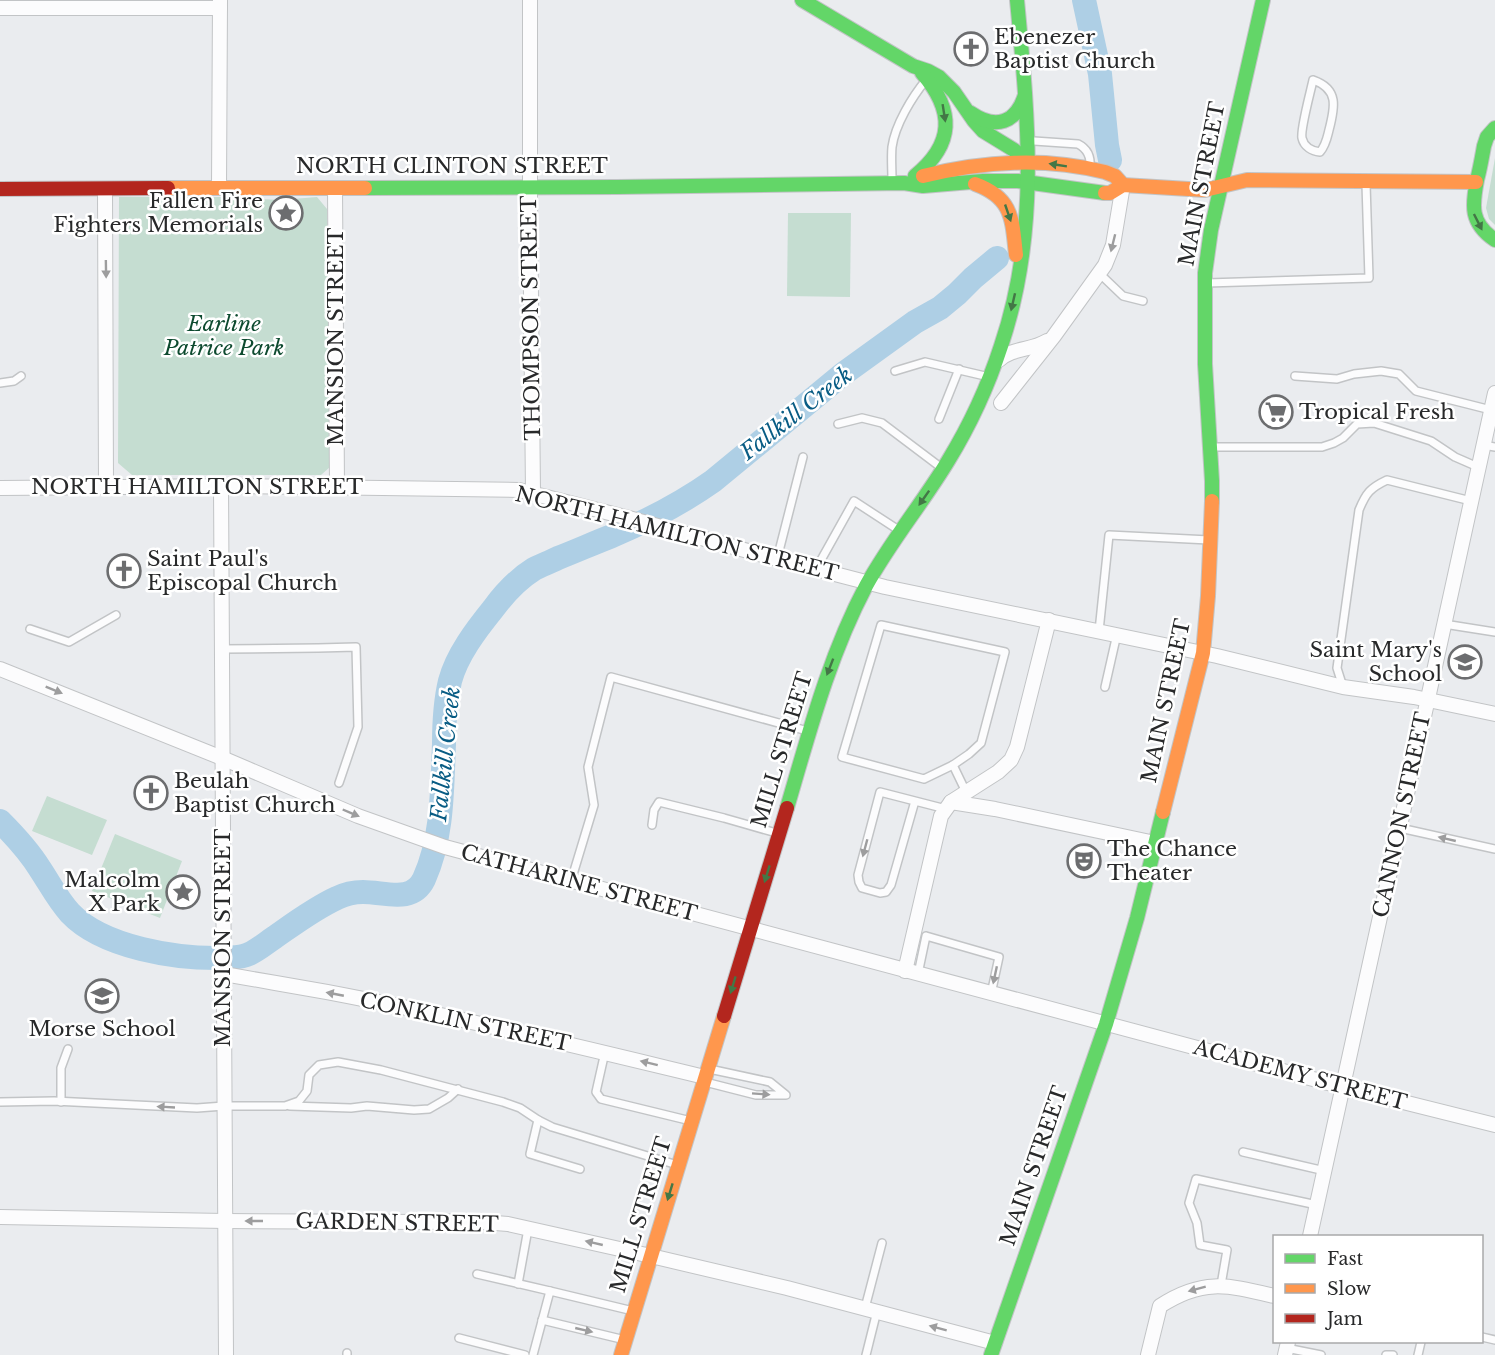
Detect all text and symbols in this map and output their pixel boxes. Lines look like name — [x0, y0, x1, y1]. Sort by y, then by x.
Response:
place label: Ebenezer Baptist Church — [994, 24, 1155, 74]
church icon: Ebenezer Baptist Church — [953, 31, 989, 67]
street label: MAIN STREET — [1173, 99, 1231, 268]
one-way arrow — [940, 104, 949, 123]
street label: NORTH CLINTON STREET — [296, 153, 608, 179]
one-way arrow — [1049, 160, 1068, 169]
place label: Fallen Fire Fighters Memorials — [53, 188, 263, 238]
place icon: Fallen Fire Fighters Memorials — [268, 195, 304, 231]
street label: THOMPSON STREET — [516, 195, 546, 441]
one-way arrow — [1004, 204, 1014, 222]
one-way arrow — [1473, 214, 1483, 231]
street label: MANSION STREET — [323, 228, 349, 446]
one-way arrow — [1108, 234, 1117, 253]
one-way arrow — [101, 259, 111, 278]
one-way arrow — [1008, 293, 1018, 312]
park label: Earline Patrice Park — [163, 311, 284, 361]
water label: Fallkill Creek — [734, 361, 858, 466]
supermarket icon: Tropical Fresh — [1258, 394, 1294, 430]
place label: Tropical Fresh — [1299, 399, 1455, 425]
street label: NORTH HAMILTON STREET — [31, 474, 363, 500]
street label: NORTH HAMILTON STREET — [513, 481, 841, 587]
one-way arrow — [918, 489, 930, 505]
place label: Saint Paul's Episcopal Church — [147, 546, 338, 596]
church icon: Saint Paul's Episcopal Church — [106, 553, 142, 589]
street label: MAIN STREET — [1136, 617, 1196, 785]
place label: Saint Mary's School — [1309, 637, 1442, 687]
school or university icon: Saint Mary's School — [1447, 644, 1483, 680]
one-way arrow — [825, 659, 835, 677]
street label: MILL STREET — [746, 669, 818, 831]
water label: Fallkill Creek — [425, 685, 466, 824]
one-way arrow — [46, 686, 64, 696]
street label: CANNON STREET — [1368, 710, 1437, 920]
place label: Beulah Baptist Church — [174, 768, 335, 818]
church icon: Beulah Baptist Church — [133, 775, 169, 811]
one-way arrow — [342, 809, 360, 818]
street label: MANSION STREET — [210, 829, 236, 1047]
one-way arrow — [1438, 834, 1456, 844]
place label: The Chance Theater — [1107, 836, 1237, 886]
street label: CATHARINE STREET — [458, 839, 700, 927]
one-way arrow — [860, 839, 869, 857]
theatre icon: The Chance Theater — [1066, 843, 1102, 879]
one-way arrow — [762, 865, 771, 883]
place label: Malcolm X Park — [64, 867, 160, 917]
place icon: Malcolm X Park — [165, 874, 201, 910]
one-way arrow — [990, 966, 999, 985]
one-way arrow — [728, 976, 737, 994]
school or university icon: Morse School — [84, 978, 120, 1014]
street label: CONKLIN STREET — [357, 987, 573, 1057]
one-way arrow — [325, 989, 344, 998]
place label: Morse School — [28, 1016, 176, 1042]
street label: ACADEMY STREET — [1189, 1034, 1410, 1116]
one-way arrow — [639, 1058, 657, 1067]
street label: MAIN STREET — [995, 1083, 1074, 1249]
one-way arrow — [751, 1089, 770, 1099]
one-way arrow — [156, 1102, 175, 1111]
street label: MILL STREET — [605, 1134, 677, 1296]
one-way arrow — [665, 1183, 675, 1201]
street label: GARDEN STREET — [295, 1208, 499, 1238]
one-way arrow — [245, 1216, 264, 1226]
legend — [1273, 1235, 1483, 1343]
one-way arrow — [585, 1238, 603, 1248]
text: Fast — [1327, 1248, 1364, 1270]
text: Slow — [1327, 1278, 1372, 1300]
one-way arrow — [1188, 1285, 1206, 1294]
text: Jam — [1325, 1308, 1363, 1330]
one-way arrow — [929, 1323, 947, 1332]
one-way arrow — [575, 1325, 593, 1335]

